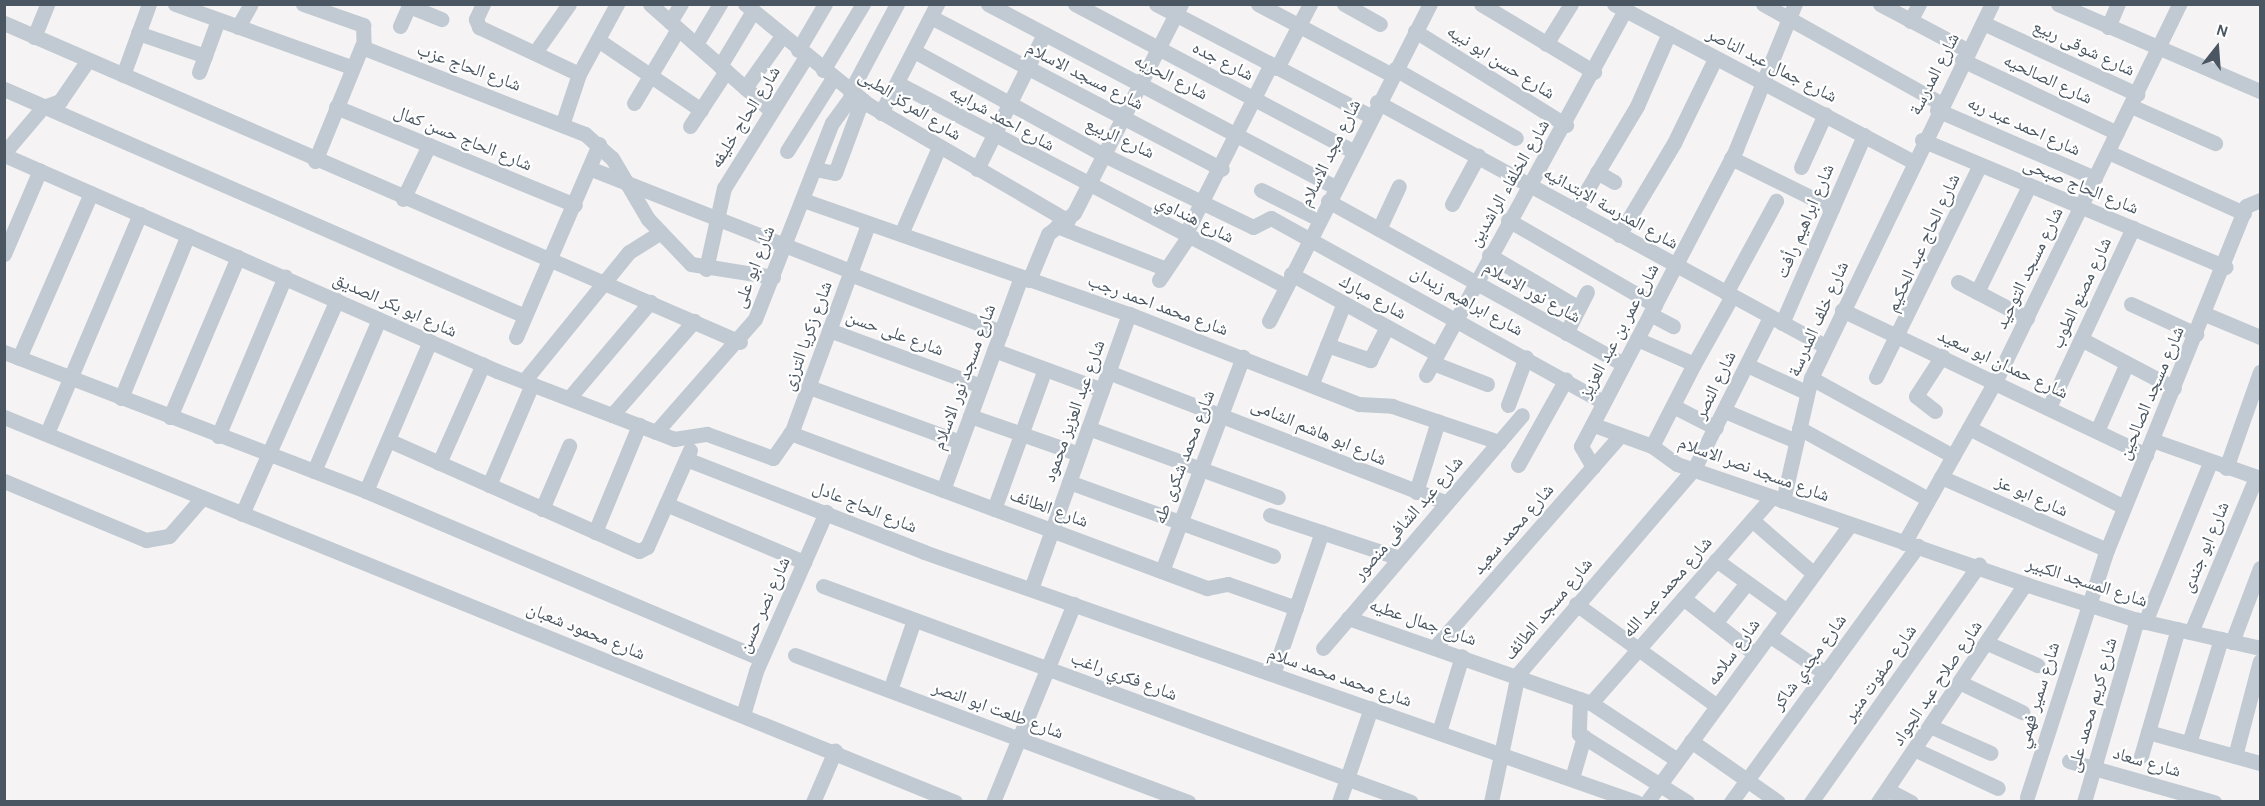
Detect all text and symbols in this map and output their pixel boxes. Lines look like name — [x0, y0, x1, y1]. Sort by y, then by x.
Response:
street label: شارع شوقى ربيع — [2030, 15, 2138, 81]
north arrow — [2187, 18, 2247, 78]
street label: شارع حسن ابو نبيه — [1443, 20, 1559, 104]
text: N — [2214, 20, 2231, 41]
street label: شارع جمال عبد الناصر — [1703, 23, 1841, 107]
street label: شارع المدرسة — [1904, 29, 1964, 119]
street label: شارع جده — [1189, 36, 1257, 86]
street label: شارع مسجد الاسلام — [1023, 37, 1147, 115]
street label: شارع الحاج عزب — [414, 38, 524, 96]
street label: شارع الحريه — [1130, 49, 1212, 105]
street label: شارع الصالحيه — [2000, 49, 2096, 109]
street label: شارع الحاج خليفه — [705, 62, 785, 172]
street label: شارع المركز الطبى — [855, 65, 965, 145]
street label: شارع احمد شرابيه — [945, 80, 1059, 156]
street label: شارع احمد عبد ربه — [1964, 91, 2084, 161]
street label: شارع مجد الاسلام — [1295, 96, 1365, 210]
street label: شارع الحاج حسن كمال — [391, 100, 535, 176]
street label: شارع الربيع — [1082, 113, 1158, 163]
street label: شارع الخلفاء الراشدين — [1464, 116, 1554, 250]
street label: شارع الحاج صبحى — [2020, 153, 2142, 219]
street label: شارع ابراهيم رأفت — [1771, 161, 1839, 281]
street label: شارع المدرسة الابتدائيه — [1540, 162, 1682, 254]
street label: شارع الحاج عبد الحكيم — [1881, 170, 1965, 316]
street label: شارع هنداوي — [1152, 190, 1238, 248]
street label: شارع مسجد التوحيد — [1990, 204, 2068, 332]
street label: شارع ابو على — [728, 223, 780, 311]
street label: شارع مصنع الطوب — [2046, 234, 2116, 352]
street label: شارع نور الاسلام — [1479, 256, 1585, 328]
street label: شارع خلف المدرسة — [1783, 258, 1853, 380]
street label: شارع عمر بن عبد العزيز — [1574, 260, 1664, 402]
street label: شارع ابراهيم زيدان — [1407, 261, 1527, 341]
street label: شارع ابو بكر الصديق — [330, 268, 460, 342]
street label: شارع محمد احمد رجب — [1085, 270, 1231, 340]
street label: شارع مبارك — [1336, 270, 1410, 324]
street label: شارع زكريا الترزى — [777, 278, 837, 394]
street label: شارع مسجد نور الاسلام — [928, 301, 1000, 453]
street label: شارع على حسن — [843, 305, 947, 361]
street label: شارع مسجد الصالحين — [2113, 323, 2189, 463]
street label: شارع حمدان ابو سعيد — [1934, 324, 2072, 404]
street label: شارع عبد العزيز محمود — [1038, 337, 1110, 485]
street label: شارع النصر — [1689, 347, 1741, 423]
street label: شارع محمد شكرى طه — [1149, 387, 1219, 527]
street label: شارع ابو هاشم الشامى — [1248, 394, 1390, 470]
street label: شارع مسجد نصر الاسلام — [1676, 432, 1832, 506]
street label: شارع عبد الشافى منصور — [1348, 452, 1468, 584]
street label: شارع ابو عز — [1993, 471, 2071, 521]
street label: شارع الحاج عادل — [810, 476, 920, 538]
street label: شارع محمد سعيد — [1468, 479, 1558, 579]
street label: شارع الطائف — [1007, 484, 1091, 532]
street label: شارع ابو جندى — [2176, 498, 2234, 596]
street label: شارع محمد عبد الله — [1617, 532, 1717, 642]
street label: شارع المسجد الكبير — [2024, 552, 2150, 612]
street label: شارع مسجد الطائف — [1499, 553, 1597, 665]
street label: شارع نصر حسن — [733, 554, 795, 656]
street label: شارع جمال عطيه — [1367, 594, 1479, 650]
street label: شارع محمود شعبان — [524, 597, 648, 665]
street label: شارع مجدي شاكر — [1767, 610, 1851, 714]
street label: شارع سلامه — [1701, 614, 1765, 690]
street label: شارع صلاح عبد الجواد — [1887, 616, 1987, 750]
street label: شارع صفوت منير — [1839, 620, 1921, 726]
street label: شارع كريم محمد على — [2062, 635, 2122, 775]
street label: شارع سمير فهمي — [2012, 639, 2064, 751]
street label: شارع محمد محمد سلام — [1265, 642, 1415, 712]
street label: شارع فكري راغب — [1068, 647, 1180, 705]
street label: شارع طلعت ابو النصر — [930, 676, 1066, 744]
street label: شارع سعاد — [2110, 742, 2184, 782]

